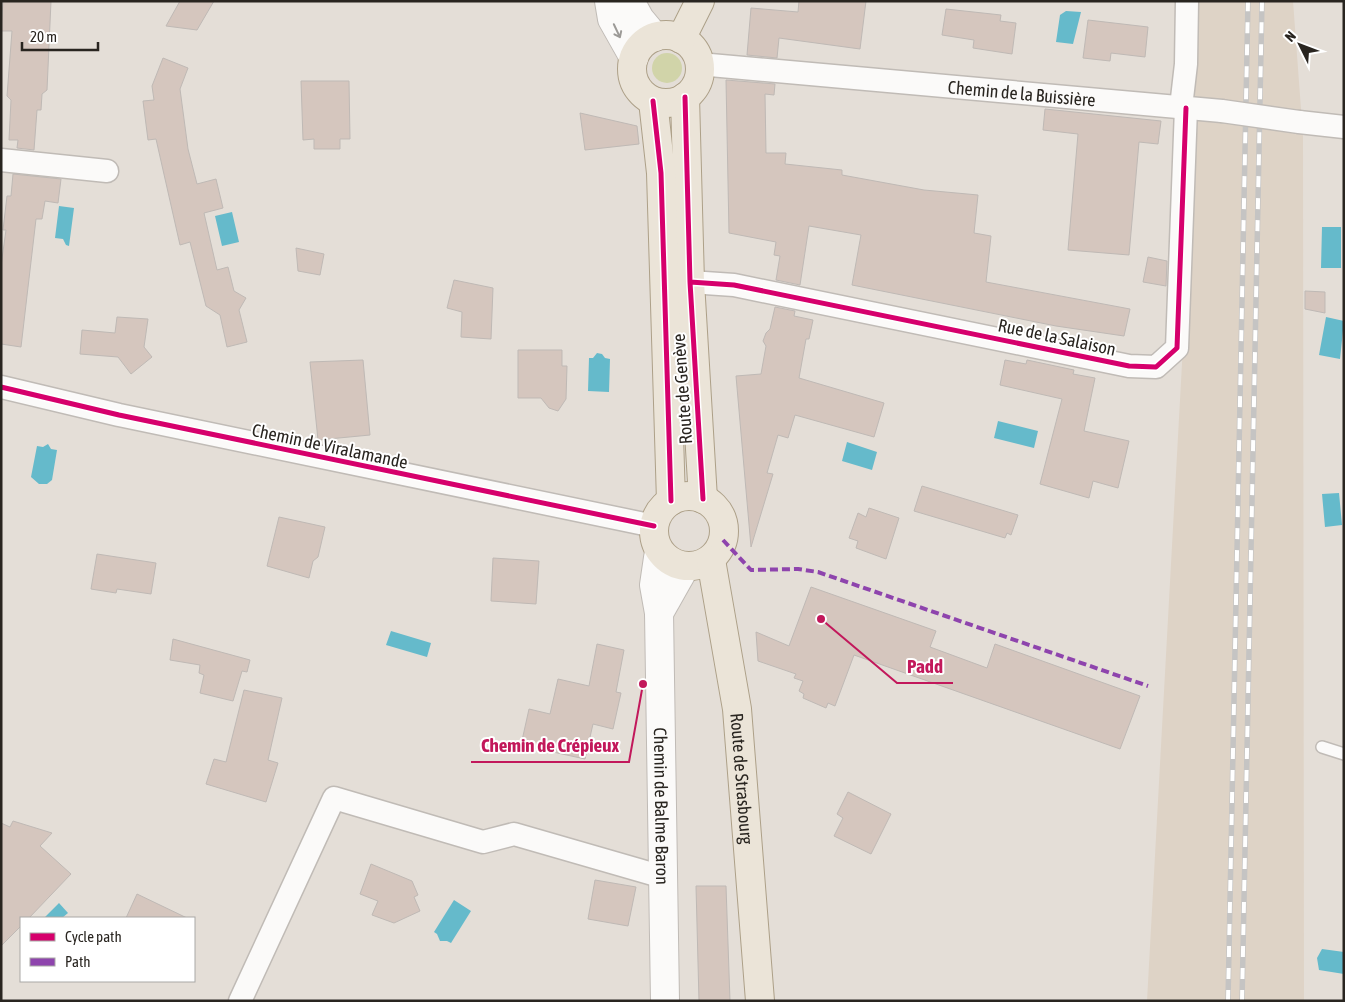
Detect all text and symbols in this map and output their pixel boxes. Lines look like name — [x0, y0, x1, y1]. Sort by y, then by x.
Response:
scale bar — [22, 20, 99, 52]
north arrow — [1275, 20, 1325, 70]
one-way arrow — [613, 23, 623, 38]
text: 20 m — [30, 28, 57, 45]
text: N — [1282, 28, 1299, 45]
street label: Chemin de la Buissière — [947, 76, 1096, 110]
street label: Rue de la Salaison — [996, 314, 1118, 360]
street label: Route de Genève — [668, 333, 696, 445]
street label: Chemin de Viralamande — [250, 419, 410, 473]
callout: Padd — [897, 649, 953, 683]
text: Padd — [907, 655, 943, 677]
street label: Route de Strasbourg — [727, 712, 758, 845]
street label: Chemin de Balme Baron — [650, 727, 674, 885]
callout: Chemin de Crépieux — [471, 728, 629, 762]
text: Chemin de Crépieux — [481, 734, 619, 756]
legend — [20, 917, 195, 982]
text: Cycle path — [65, 928, 122, 945]
text: Path — [65, 953, 91, 970]

